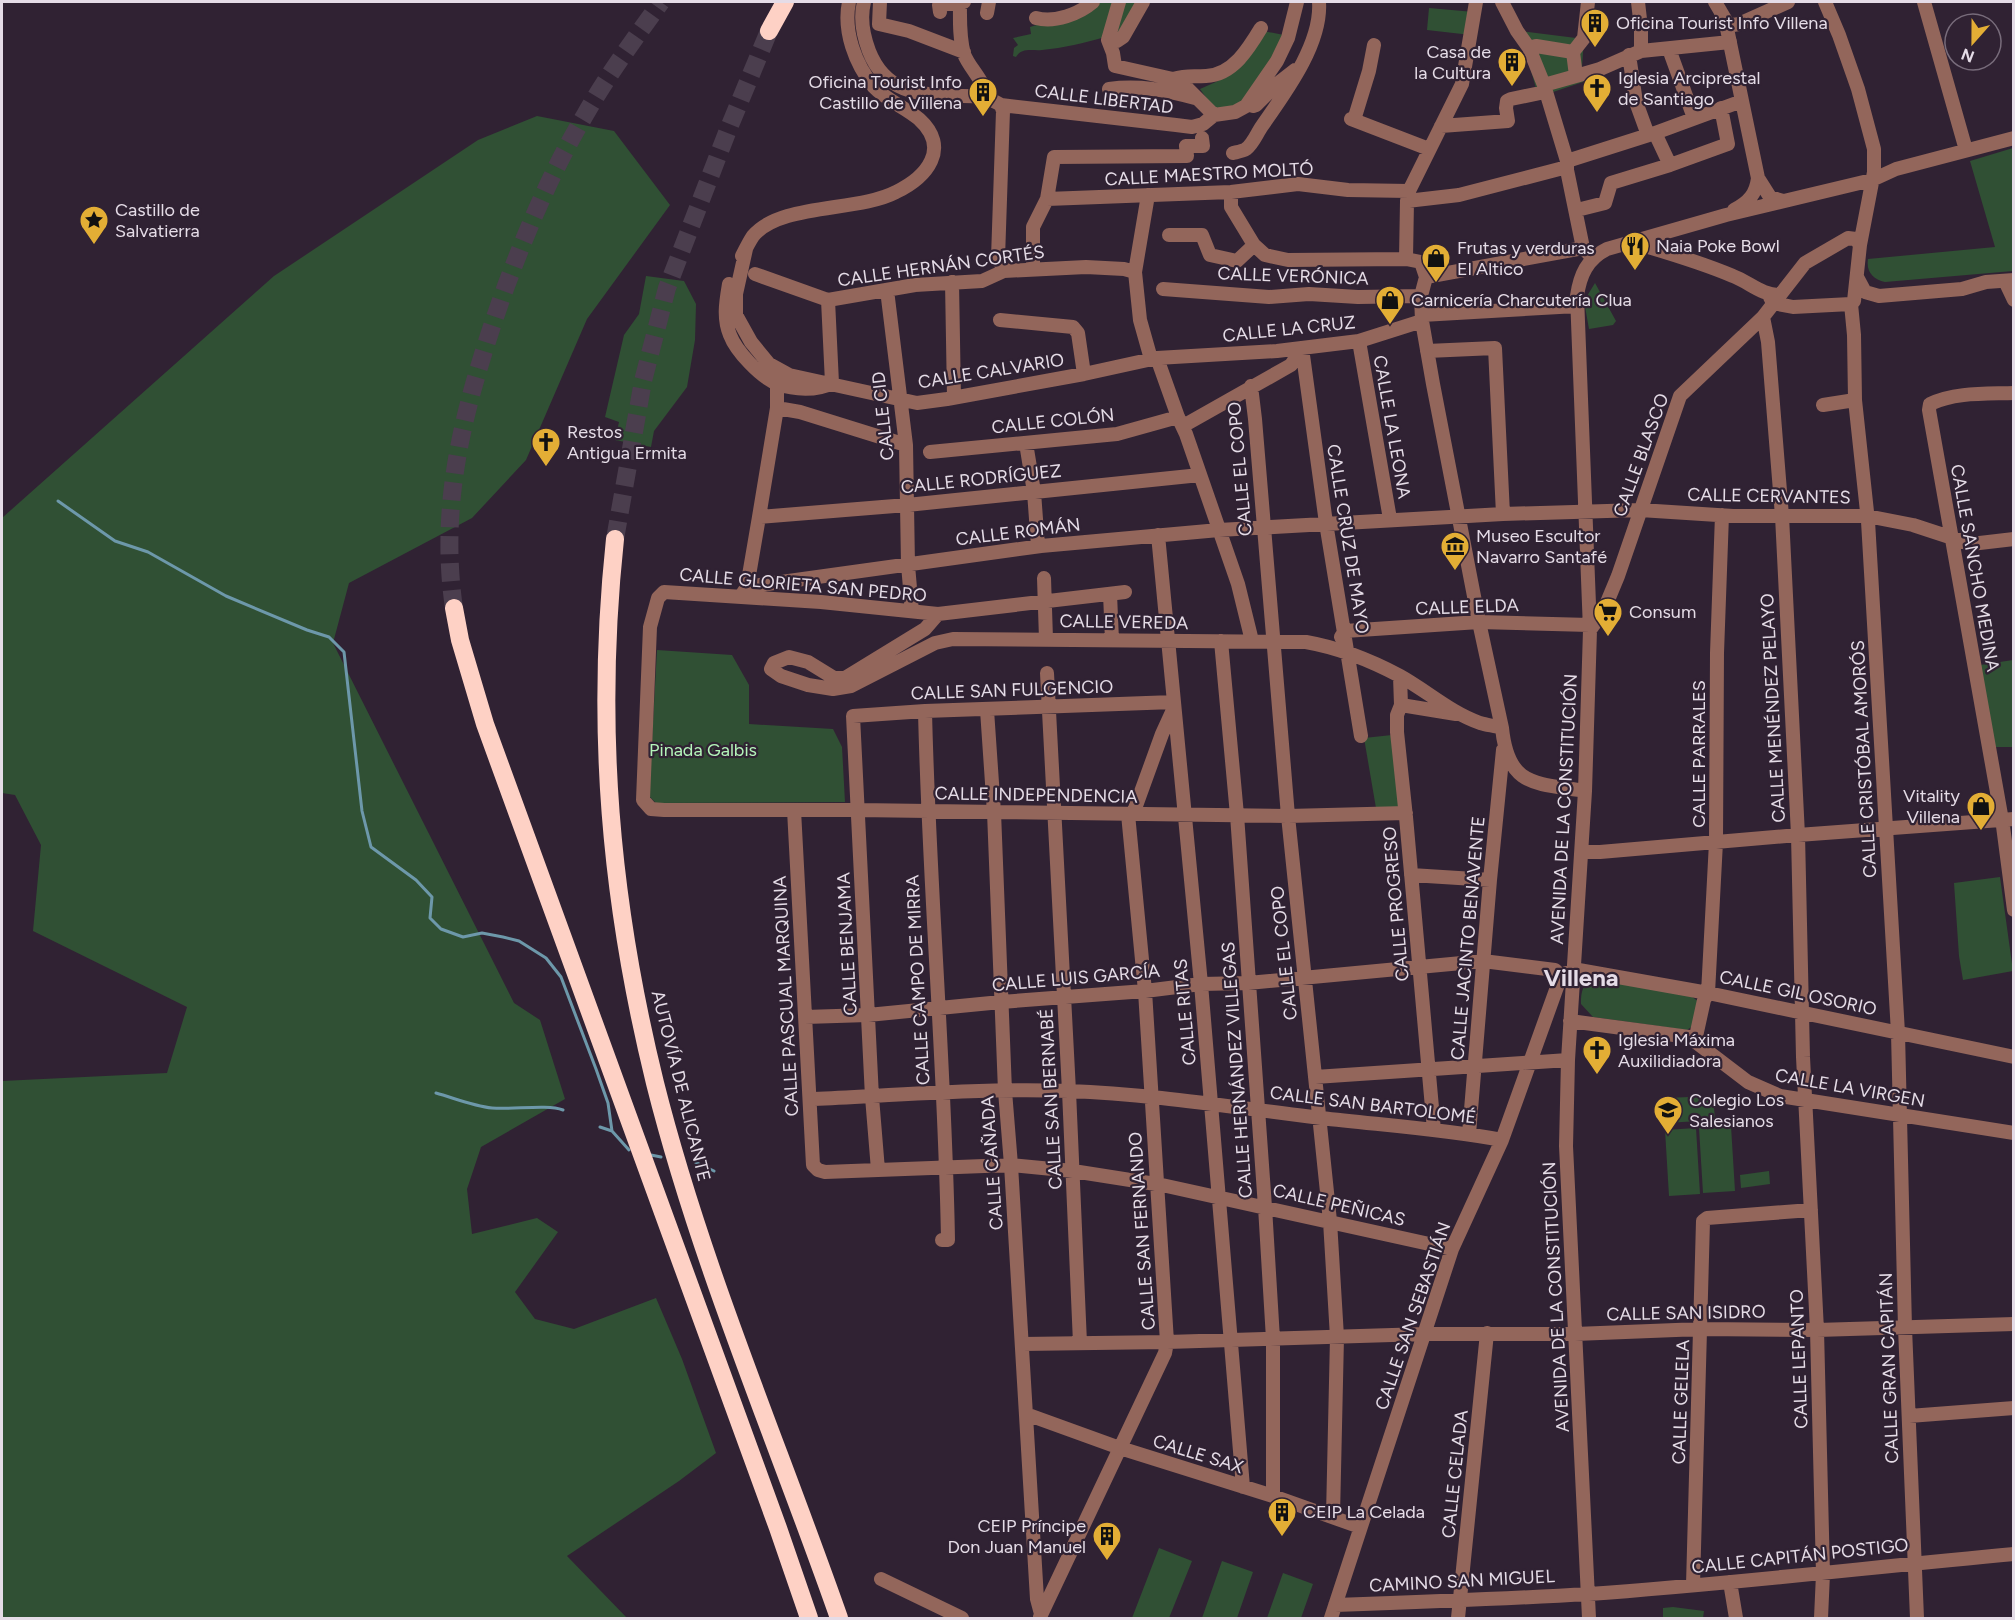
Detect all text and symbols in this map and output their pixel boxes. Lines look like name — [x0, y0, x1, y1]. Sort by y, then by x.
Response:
building icon: Oficina Tourist Info Villena — [1579, 7, 1611, 49]
place label: Oficina Tourist Info Villena — [1616, 12, 1828, 34]
north arrow — [1943, 12, 2003, 72]
place label: Casa de la Cultura — [1414, 41, 1491, 84]
text: N — [1959, 44, 1977, 67]
building icon: Casa de la Cultura — [1496, 46, 1528, 88]
place label: Iglesia Arciprestal de Santiago — [1618, 67, 1760, 110]
place label: Oficina Tourist Info Castillo de Villena — [808, 71, 962, 114]
church icon: Iglesia Arciprestal de Santiago — [1581, 72, 1613, 114]
building icon: Oficina Tourist Info Castillo de Villena — [967, 76, 999, 118]
street label: CALLE LIBERTAD — [1033, 80, 1175, 118]
street label: CALLE MAESTRO MOLTÓ — [1104, 158, 1314, 190]
place label: Castillo de Salvatierra — [115, 199, 200, 242]
place icon: Castillo de Salvatierra — [78, 204, 110, 246]
restaurant icon: Naia Poke Bowl — [1619, 230, 1651, 272]
place label: Naia Poke Bowl — [1656, 235, 1780, 257]
place label: Frutas y verduras El Altico — [1457, 237, 1595, 280]
street label: CALLE HERNÁN CORTÉS — [836, 241, 1046, 291]
shop icon: Frutas y verduras El Altico — [1420, 242, 1452, 284]
street label: CALLE VERÓNICA — [1217, 262, 1369, 290]
shop icon: Carnicería Charcutería Clua — [1374, 284, 1406, 326]
place label: Carnicería Charcutería Clua — [1411, 289, 1632, 311]
street label: CALLE LA CRUZ — [1221, 311, 1357, 347]
street label: CALLE CALVARIO — [916, 349, 1066, 393]
street label: CALLE LA LEONA — [1369, 354, 1415, 500]
street label: CALLE CID — [867, 370, 899, 462]
street label: CALLE BLASCO — [1609, 390, 1673, 520]
street label: CALLE EL COPO — [1223, 401, 1257, 537]
street label: CALLE COLÓN — [991, 404, 1115, 438]
place label: Restos Antigua Ermita — [567, 421, 687, 464]
church icon: Restos Antigua Ermita — [530, 426, 562, 468]
street label: CALLE CRUZ DE MAYO — [1322, 443, 1374, 635]
street label: CALLE RODRÍGUEZ — [900, 460, 1062, 498]
street label: CALLE SANCHO MEDINA — [1946, 463, 2004, 673]
street label: CALLE CERVANTES — [1687, 484, 1851, 508]
street label: CALLE ROMÁN — [954, 513, 1082, 551]
place label: Museo Escultor Navarro Santafé — [1476, 525, 1607, 568]
museum icon: Museo Escultor Navarro Santafé — [1439, 530, 1471, 572]
street label: CALLE GLORIETA SAN PEDRO — [678, 563, 928, 607]
street label: CALLE MENÉNDEZ PELAYO — [1756, 593, 1790, 823]
street label: CALLE ELDA — [1415, 594, 1519, 620]
supermarket icon: Consum — [1592, 596, 1624, 638]
place label: Consum — [1629, 601, 1696, 623]
street label: CALLE VEREDA — [1060, 610, 1188, 634]
street label: CALLE CRISTÓBAL AMORÓS — [1847, 640, 1881, 878]
street label: AVENIDA DE LA CONSTITUCIÓN — [1546, 673, 1582, 945]
street label: CALLE SAN FULGENCIO — [910, 675, 1114, 705]
street label: CALLE PARRALES — [1688, 680, 1710, 828]
park label: Pinada Galbis — [649, 739, 757, 761]
street label: CALLE INDEPENDENCIA — [934, 782, 1138, 808]
place label: Vitality Villena — [1903, 785, 1961, 828]
shop icon: Vitality Villena — [1965, 790, 1997, 832]
street label: CALLE JACINTO BENAVENTE — [1446, 815, 1490, 1061]
street label: CALLE PROGRESO — [1378, 826, 1414, 982]
street label: CALLE BENJAMA — [832, 872, 862, 1016]
street label: CALLE CAMPO DE MIRRA — [902, 874, 934, 1086]
street label: CALLE PASCUAL MARQUINA — [769, 875, 803, 1117]
street label: CALLE EL COPO — [1266, 885, 1302, 1021]
street label: CALLE HERNÁNDEZ VILLEGAS — [1217, 941, 1257, 1199]
street label: CALLE RITAS — [1169, 958, 1201, 1066]
street label: CALLE LUIS GARCÍA — [991, 960, 1161, 996]
district label: Villena — [1543, 963, 1619, 992]
street label: CALLE GIL OSORIO — [1717, 966, 1879, 1020]
street label: AUTOVÍA DE ALICANTE — [647, 988, 715, 1184]
street label: CALLE SAN BERNABÉ — [1035, 1008, 1067, 1190]
place label: Iglesia Máxima Auxilidiadora — [1618, 1029, 1735, 1072]
church icon: Iglesia Máxima Auxilidiadora — [1581, 1034, 1613, 1076]
street label: CALLE LA VIRGEN — [1773, 1064, 1927, 1112]
street label: CALLE SAN BARTOLOMÉ — [1269, 1081, 1477, 1129]
place label: Colegio Los Salesianos — [1689, 1089, 1784, 1132]
school or university icon: Colegio Los Salesianos — [1652, 1094, 1684, 1136]
street label: CALLE CAÑADA — [976, 1095, 1008, 1231]
street label: CALLE SAN FERNANDO — [1124, 1131, 1160, 1331]
street label: AVENIDA DE LA CONSTITUCIÓN — [1538, 1161, 1574, 1433]
street label: CALLE PEÑICAS — [1271, 1179, 1407, 1231]
street label: CALLE SAN SEBASTIÁN — [1370, 1219, 1456, 1413]
street label: CALLE GRAN CAPITÁN — [1875, 1272, 1903, 1464]
street label: CALLE LEPANTO — [1786, 1289, 1812, 1429]
street label: CALLE SAN ISIDRO — [1606, 1301, 1766, 1325]
street label: CALLE GELELA — [1668, 1339, 1694, 1465]
street label: CALLE CELADA — [1437, 1409, 1473, 1539]
street label: CALLE SAX — [1150, 1430, 1246, 1478]
building icon: CEIP La Celada — [1266, 1496, 1298, 1538]
place label: CEIP La Celada — [1303, 1501, 1425, 1523]
place label: CEIP Príncipe Don Juan Manuel — [947, 1515, 1086, 1558]
building icon: CEIP Príncipe Don Juan Manuel — [1091, 1520, 1123, 1562]
street label: CALLE CAPITÁN POSTIGO — [1691, 1534, 1910, 1578]
street label: CAMINO SAN MIGUEL — [1369, 1565, 1556, 1597]

